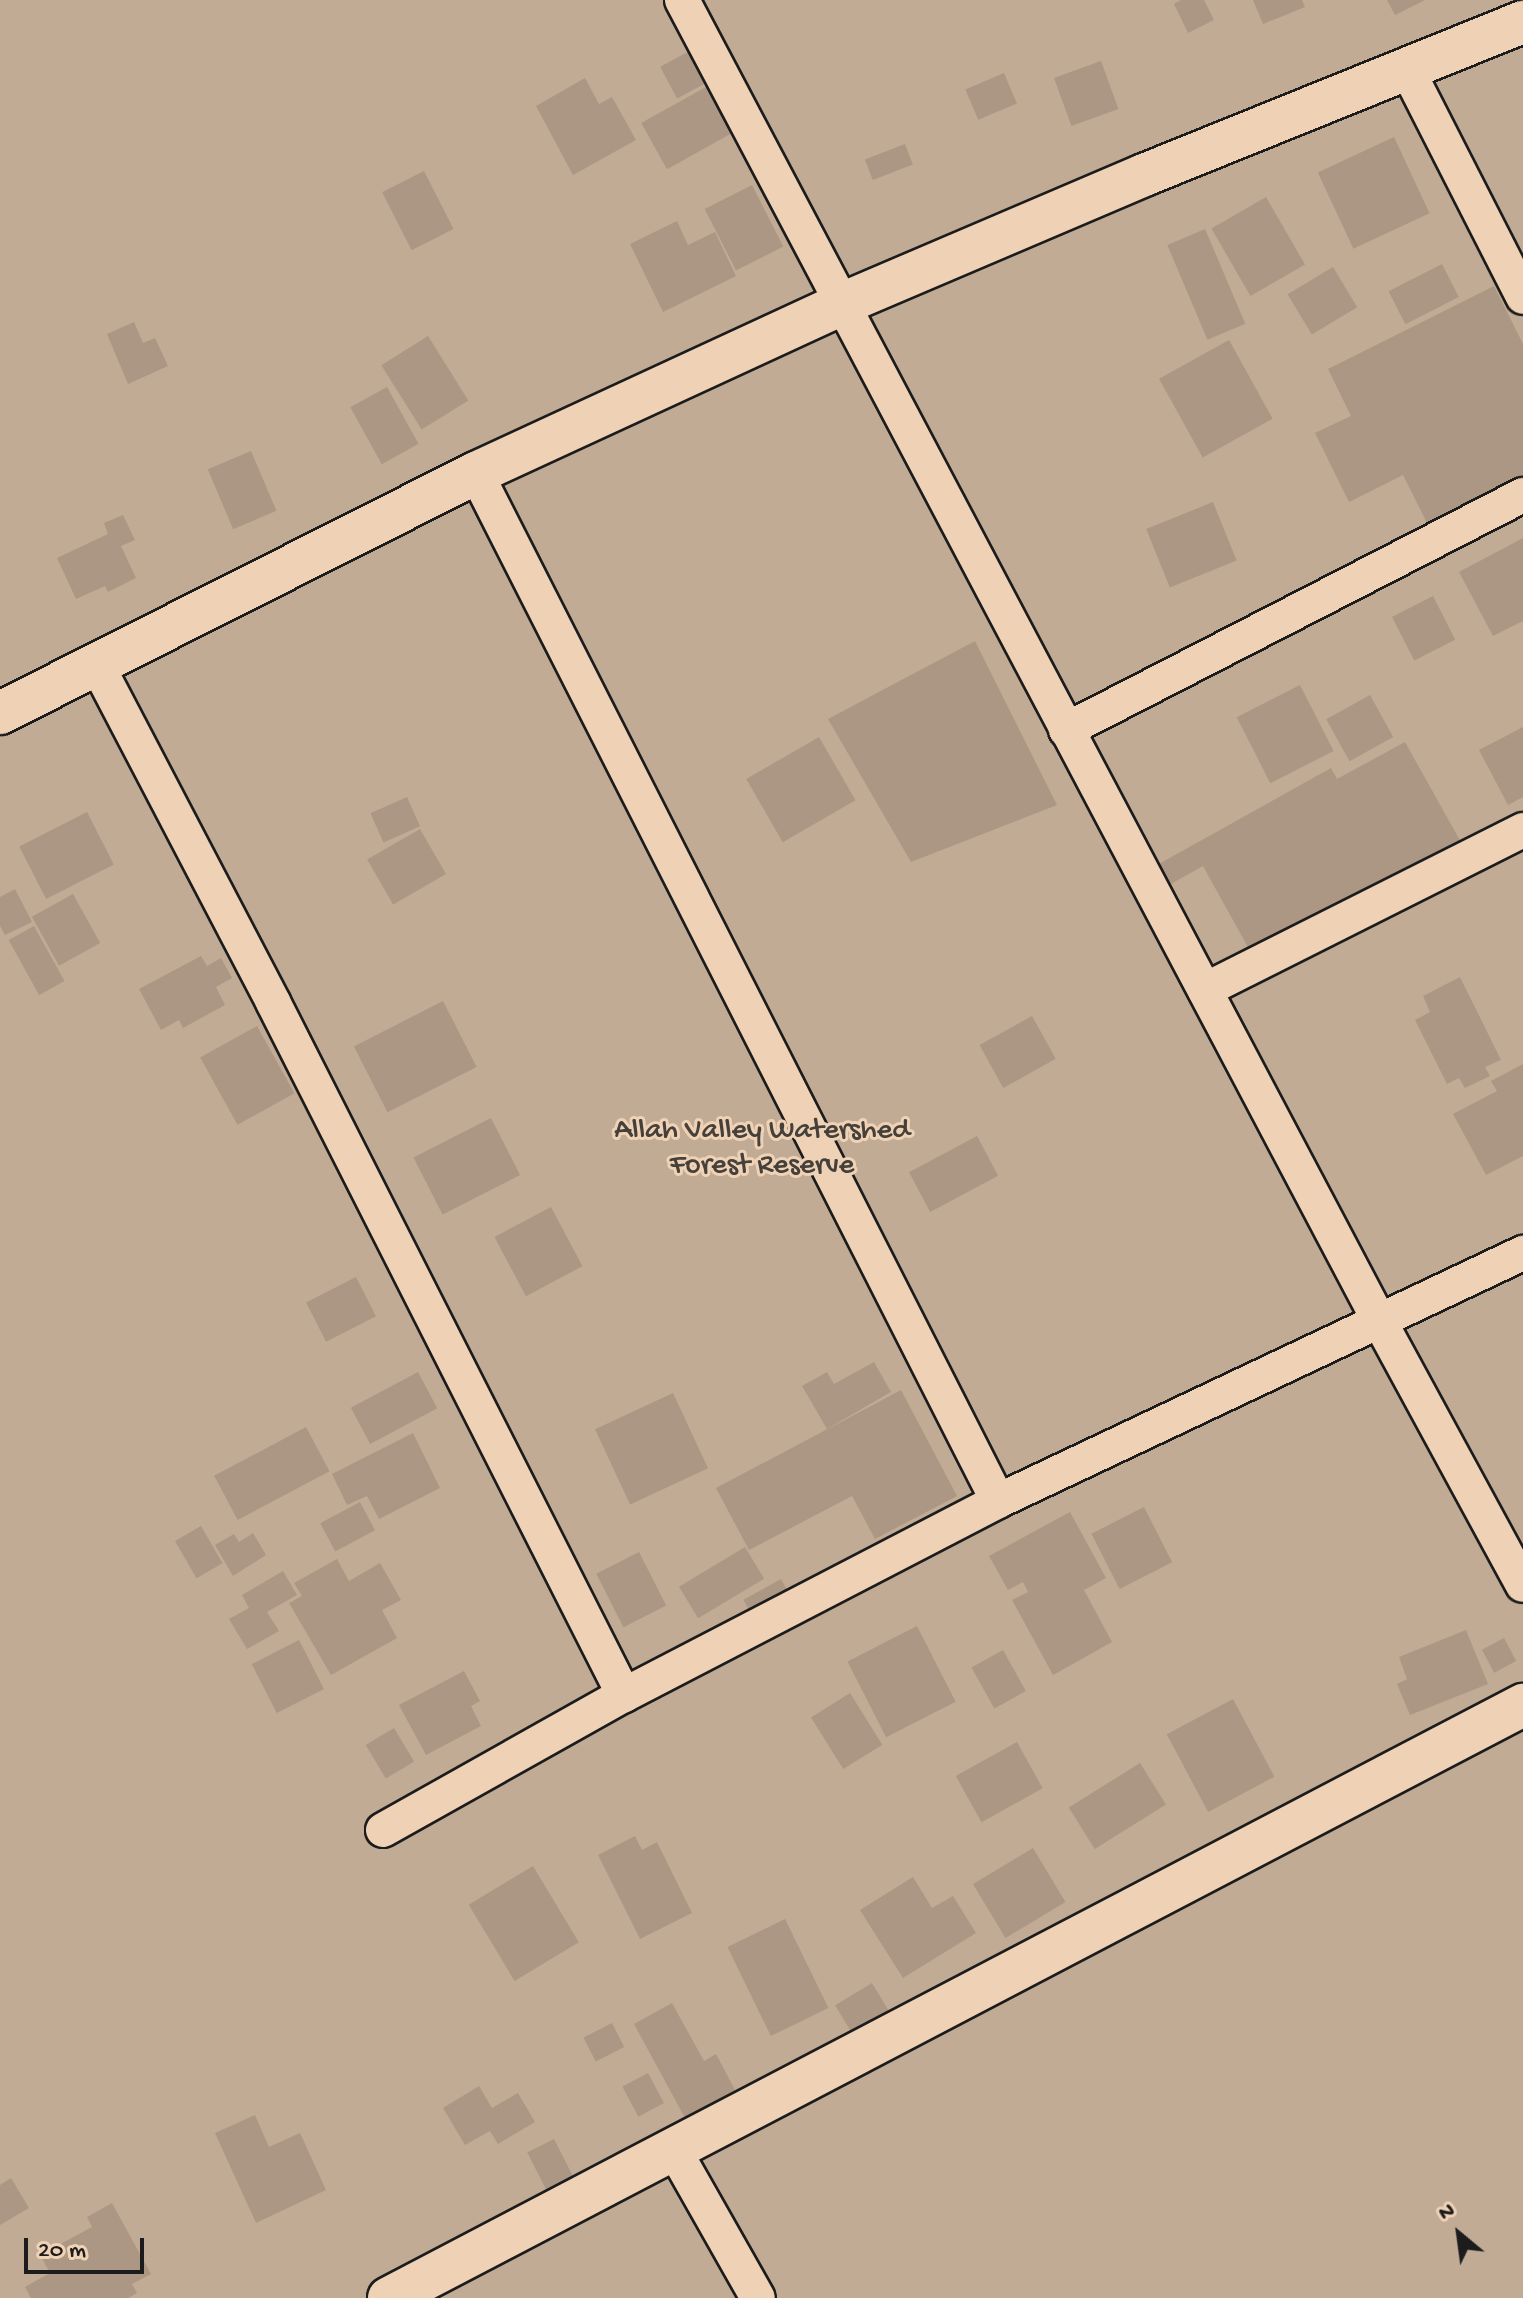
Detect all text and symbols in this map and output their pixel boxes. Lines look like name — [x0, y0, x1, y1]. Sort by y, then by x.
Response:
park label: Allah Valley Watershed Forest Reserve — [614, 1114, 910, 1184]
north arrow — [1419, 2194, 1499, 2274]
text: N — [1435, 2198, 1460, 2228]
scale bar — [28, 2222, 148, 2272]
text: 20 m — [38, 2237, 86, 2266]

